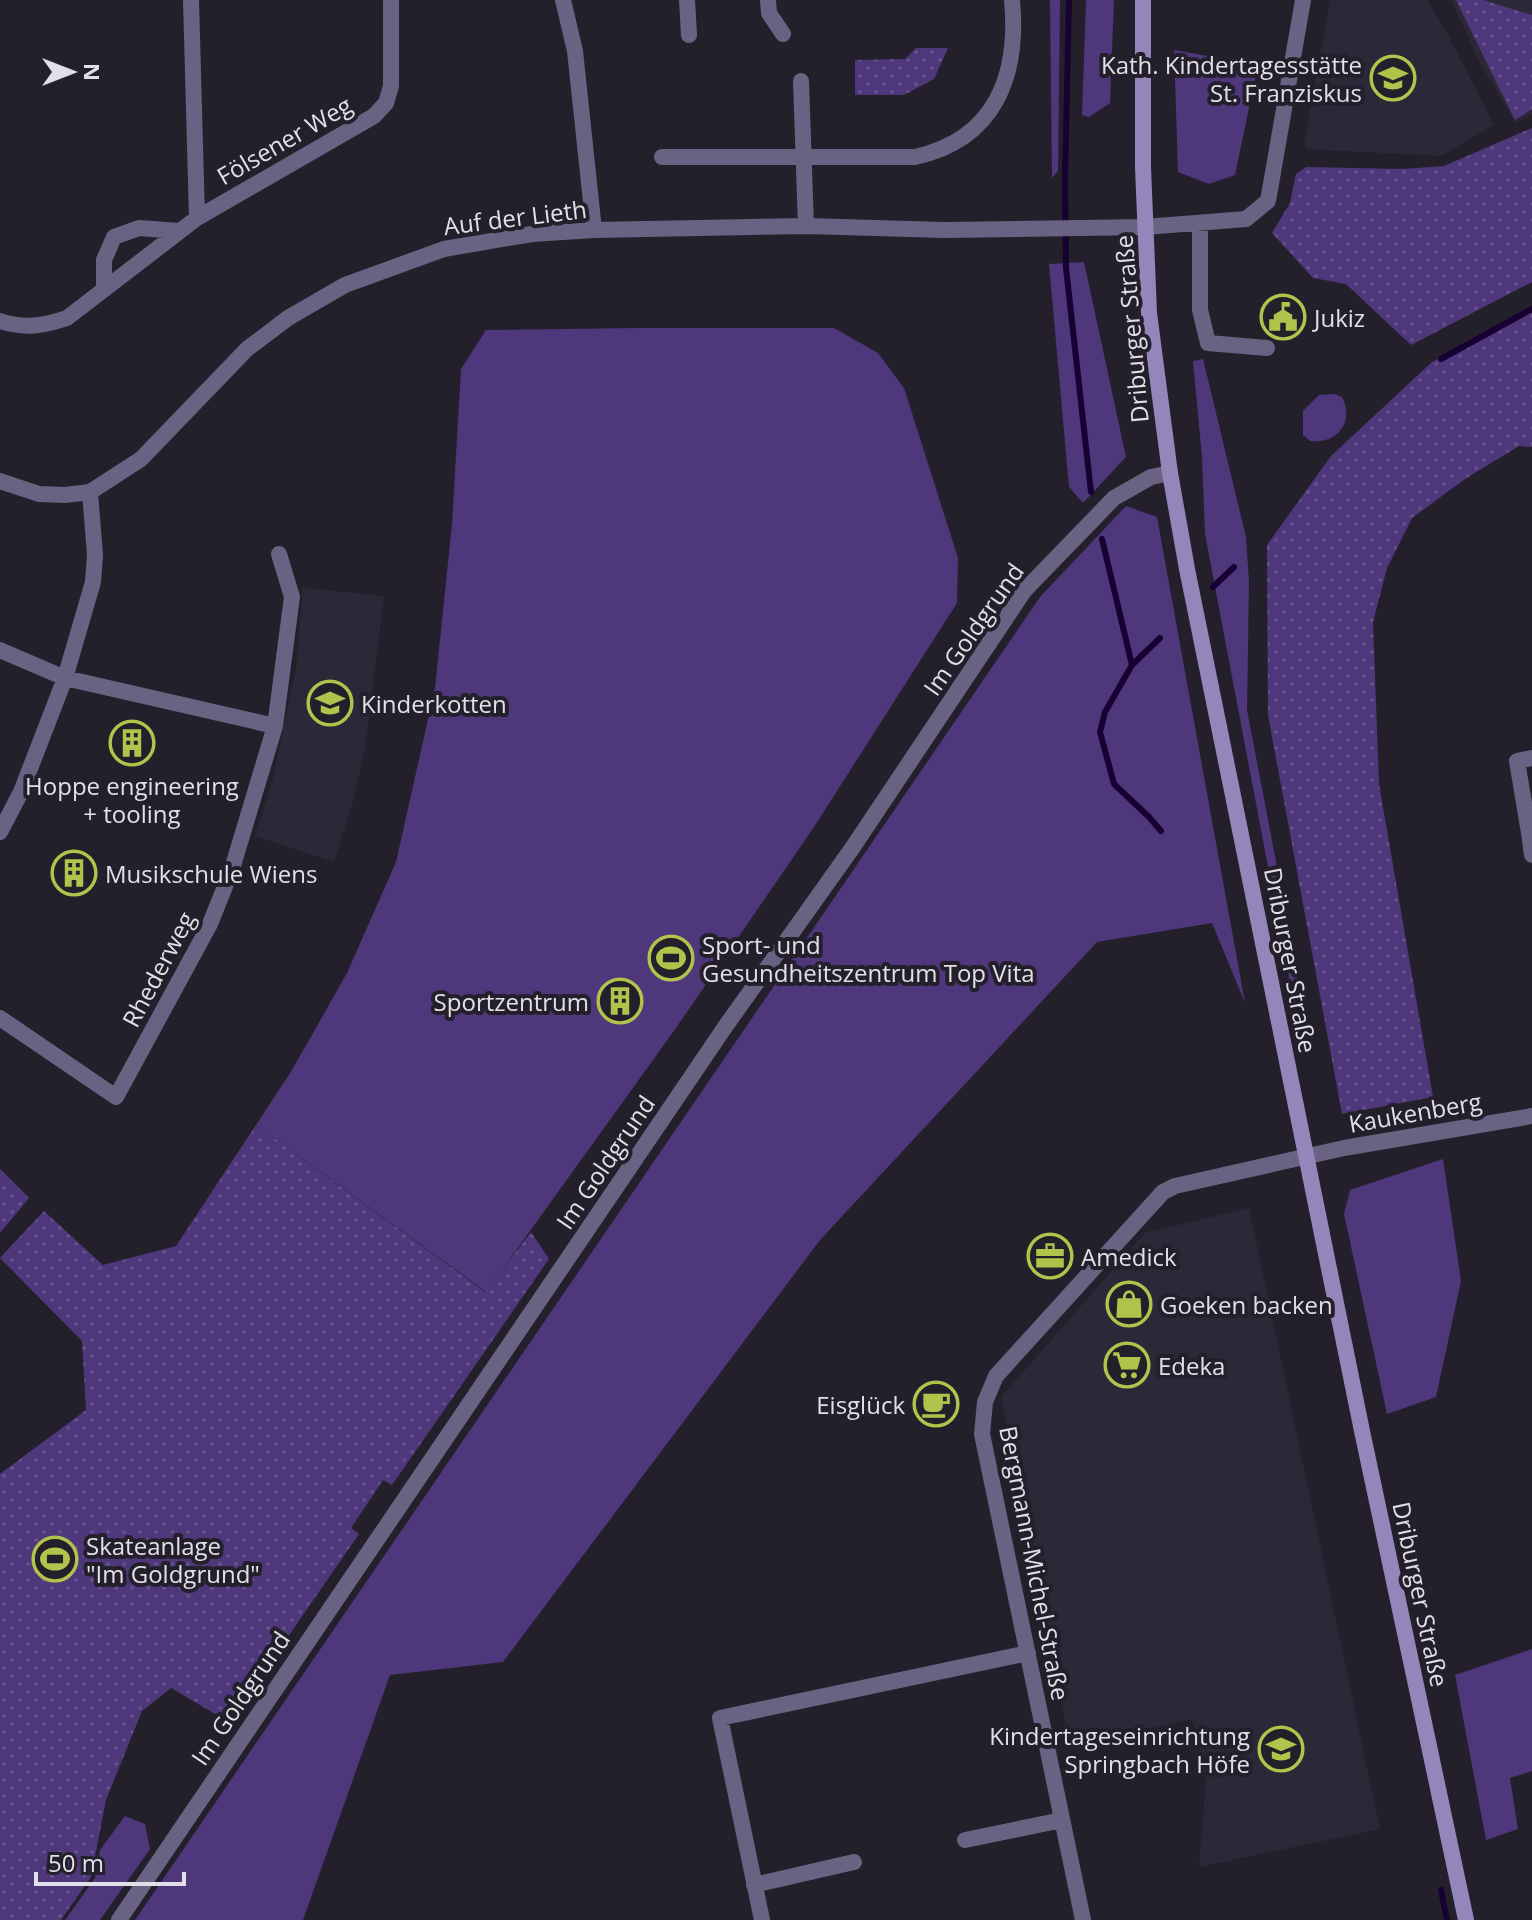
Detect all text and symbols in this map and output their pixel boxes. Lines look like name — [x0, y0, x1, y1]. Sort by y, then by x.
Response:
north arrow — [32, 32, 112, 112]
place label: Kath. Kindertagesstätte St. Franziskus — [1101, 48, 1362, 109]
school or university icon: Kath. Kindertagesstätte St. Franziskus — [1369, 54, 1417, 102]
text: N — [78, 63, 108, 81]
street label: Fölsener Weg — [210, 88, 358, 192]
street label: Auf der Lieth — [442, 192, 588, 242]
street label: Driburger Straße — [1106, 234, 1156, 424]
public building icon: Jukiz — [1259, 293, 1307, 341]
place label: Jukiz — [1312, 301, 1365, 334]
street label: Im Goldgrund — [915, 556, 1031, 702]
school or university icon: Kinderkotten — [306, 679, 354, 727]
place label: Kinderkotten — [361, 687, 507, 720]
building icon: Hoppe engineering + tooling — [108, 719, 156, 767]
place label: Hoppe engineering + tooling — [25, 769, 239, 830]
building icon: Musikschule Wiens — [50, 849, 98, 897]
place label: Musikschule Wiens — [105, 857, 317, 890]
street label: Driburger Straße — [1257, 864, 1325, 1056]
street label: Rhederweg — [114, 906, 202, 1032]
place label: Sport- und Gesundheitszentrum Top Vita — [702, 928, 1035, 989]
sports icon: Sport- und Gesundheitszentrum Top Vita — [647, 934, 695, 982]
building icon: Sportzentrum — [596, 977, 644, 1025]
place label: Sportzentrum — [434, 985, 589, 1018]
street label: Kaukenberg — [1346, 1084, 1484, 1140]
street label: Im Goldgrund — [548, 1089, 662, 1235]
office icon: Amedick — [1026, 1232, 1074, 1280]
place label: Amedick — [1081, 1240, 1177, 1273]
shop icon: Goeken backen — [1105, 1280, 1153, 1328]
place label: Goeken backen — [1160, 1288, 1333, 1321]
supermarket icon: Edeka — [1103, 1341, 1151, 1389]
place label: Edeka — [1158, 1349, 1225, 1382]
cafe icon: Eisglück — [912, 1380, 960, 1428]
place label: Eisglück — [816, 1388, 905, 1421]
street label: Bergmann-Michel-Straße — [992, 1423, 1078, 1703]
street label: Driburger Straße — [1385, 1498, 1457, 1690]
place label: Skateanlage "Im Goldgrund" — [86, 1529, 260, 1590]
sports icon: Skateanlage "Im Goldgrund" — [31, 1535, 79, 1583]
street label: Im Goldgrund — [183, 1625, 297, 1771]
place label: Kindertageseinrichtung Springbach Höfe — [989, 1719, 1250, 1780]
school or university icon: Kindertageseinrichtung Springbach Höfe — [1257, 1725, 1305, 1773]
scale bar — [36, 1836, 184, 1886]
text: 50 m — [48, 1846, 104, 1879]

